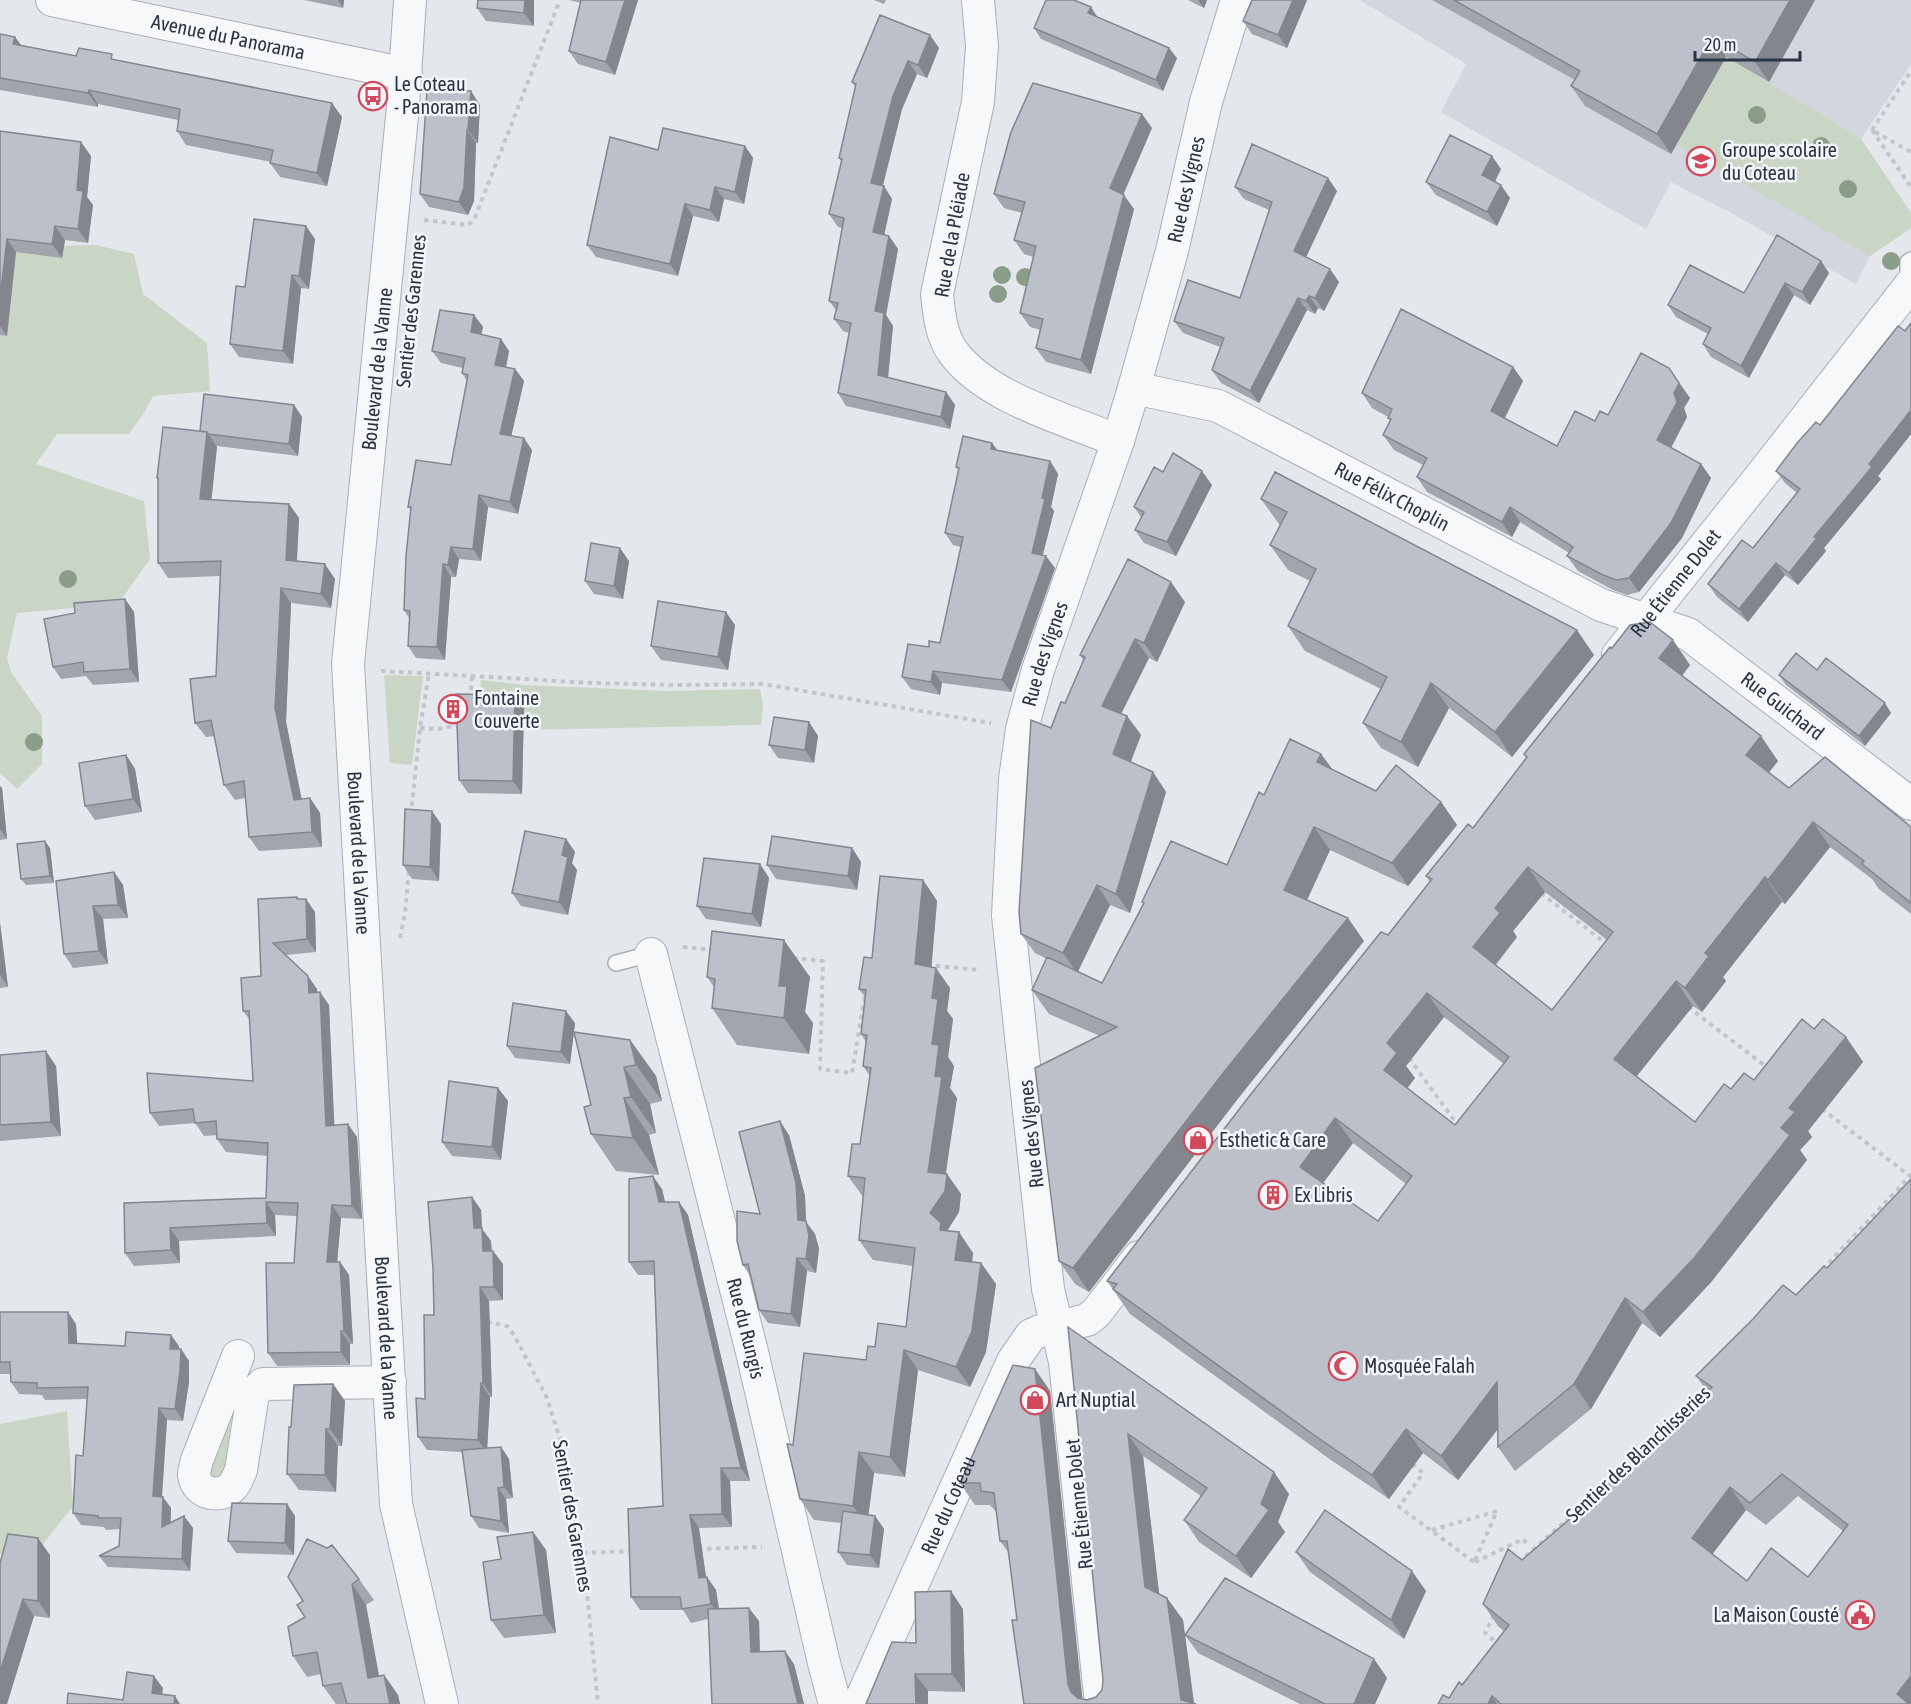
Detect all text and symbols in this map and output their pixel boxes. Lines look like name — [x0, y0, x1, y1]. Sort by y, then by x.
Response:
street label: Avenue du Panorama — [149, 9, 307, 64]
scale bar — [1695, 24, 1800, 62]
text: 20 m — [1704, 34, 1736, 55]
place label: Le Coteau - Panorama — [394, 72, 478, 118]
bus stop icon: Le Coteau - Panorama — [357, 80, 389, 112]
street label: Rue des Vignes — [1162, 134, 1209, 245]
place label: Groupe scolaire du Coteau — [1722, 138, 1837, 184]
school or university icon: Groupe scolaire du Coteau — [1685, 145, 1717, 177]
street label: Rue de la Pléiade — [929, 171, 974, 299]
street label: Sentier des Garennes — [391, 233, 430, 389]
street label: Boulevard de la Vanne — [357, 286, 396, 452]
street label: Rue Félix Choplin — [1331, 457, 1454, 535]
street label: Rue Étienne Dolet — [1625, 524, 1725, 641]
street label: Rue des Vignes — [1017, 598, 1072, 709]
street label: Rue Guichard — [1737, 667, 1829, 745]
place label: Fontaine Couverte — [474, 686, 540, 732]
building icon: Fontaine Couverte — [437, 693, 469, 725]
street label: Boulevard de la Vanne — [343, 770, 375, 935]
street label: Rue des Vignes — [1013, 1079, 1048, 1189]
shop icon: Esthetic & Care — [1182, 1124, 1214, 1156]
place label: Esthetic & Care — [1219, 1128, 1326, 1151]
building icon: Ex Libris — [1257, 1179, 1289, 1211]
place label: Ex Libris — [1294, 1183, 1353, 1206]
street label: Boulevard de la Vanne — [371, 1256, 403, 1420]
street label: Rue du Rungis — [723, 1275, 770, 1381]
mosque icon: Mosquée Falah — [1327, 1350, 1359, 1382]
place label: Mosquée Falah — [1364, 1354, 1475, 1377]
street label: Sentier des Blanchisseries — [1561, 1381, 1715, 1526]
shop icon: Art Nuptial — [1019, 1384, 1051, 1416]
place label: Art Nuptial — [1056, 1388, 1137, 1411]
street label: Rue Étienne Dolet — [1060, 1437, 1097, 1570]
street label: Sentier des Garennes — [549, 1438, 598, 1594]
street label: Rue du Coteau — [916, 1452, 980, 1558]
public building icon: La Maison Cousté — [1844, 1599, 1876, 1631]
place label: La Maison Cousté — [1713, 1603, 1839, 1626]

